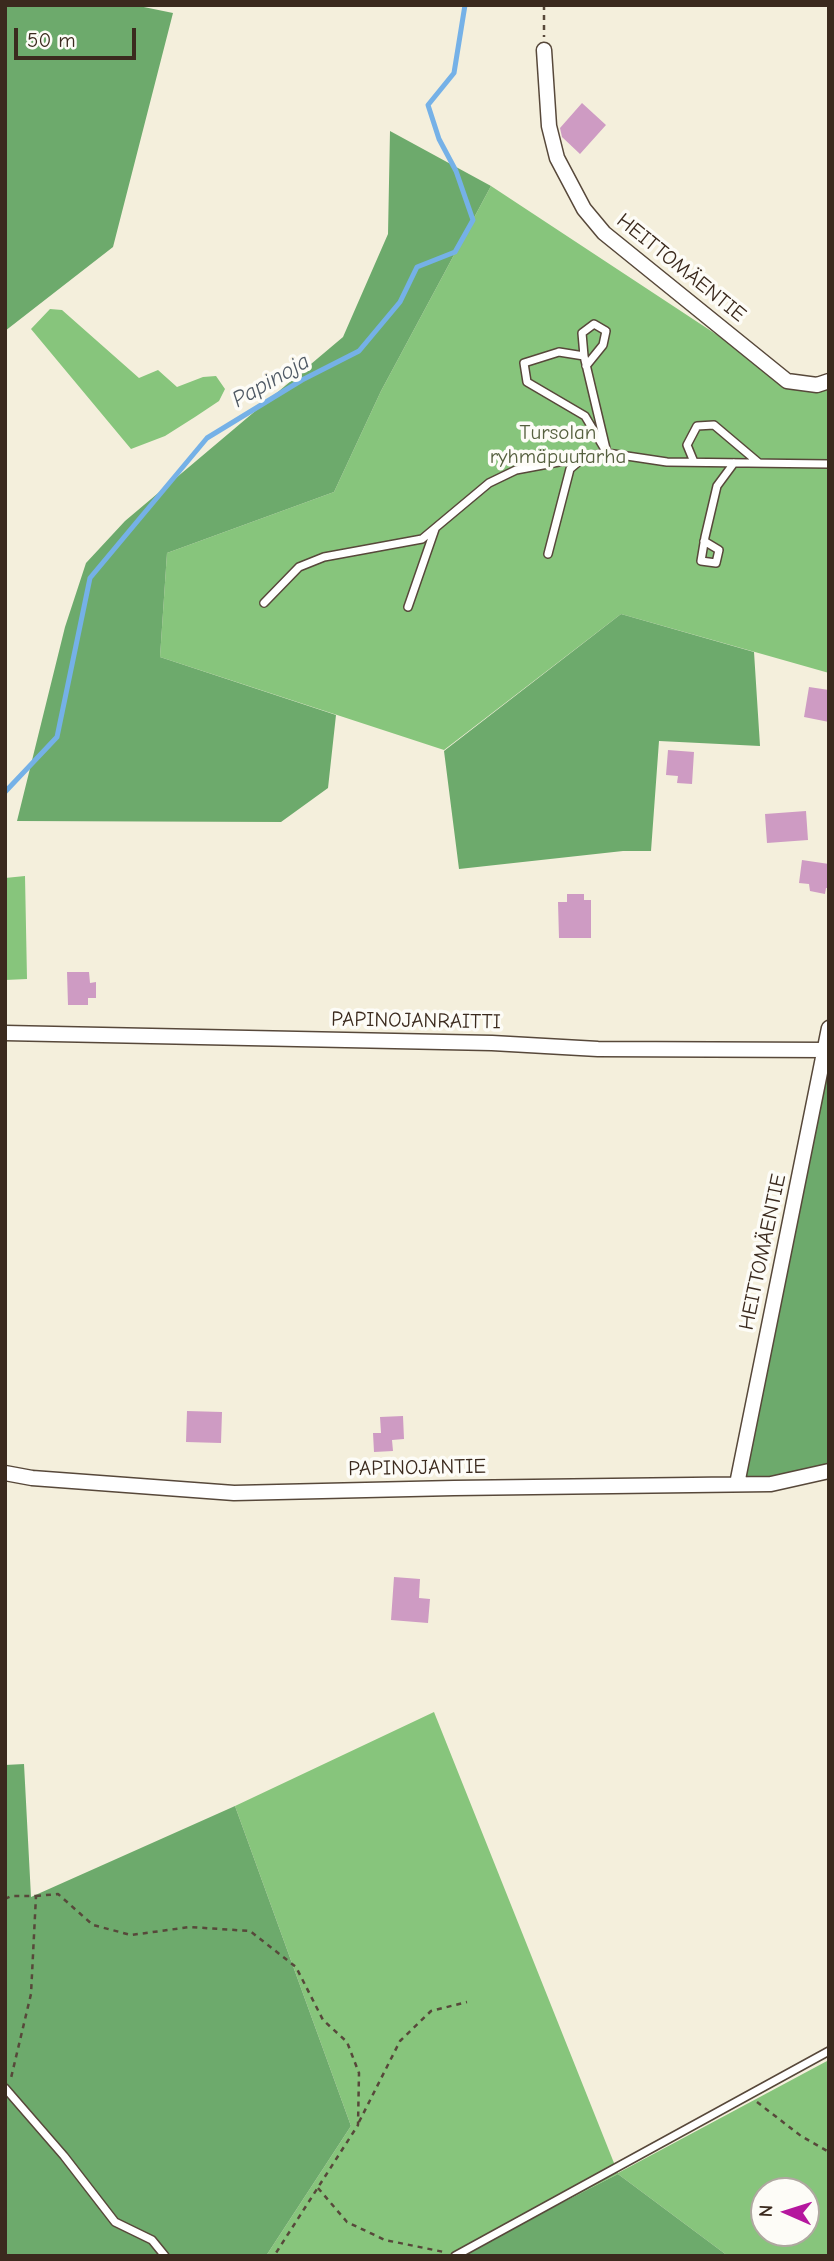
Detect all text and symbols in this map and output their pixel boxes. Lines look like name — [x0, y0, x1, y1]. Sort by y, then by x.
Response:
scale bar — [18, 14, 140, 58]
text: 50 m — [27, 28, 76, 52]
street label: HEITTOMÄENTIE — [611, 208, 751, 328]
water label: Papinoja — [227, 348, 315, 414]
park label: Tursolan ryhmäpuutarha — [490, 420, 626, 470]
street label: PAPINOJANRAITTI — [331, 1007, 501, 1035]
street label: HEITTOMÄENTIE — [734, 1172, 792, 1332]
street label: PAPINOJANTIE — [348, 1454, 486, 1482]
north arrow — [750, 2177, 820, 2247]
text: N — [755, 2204, 777, 2218]

